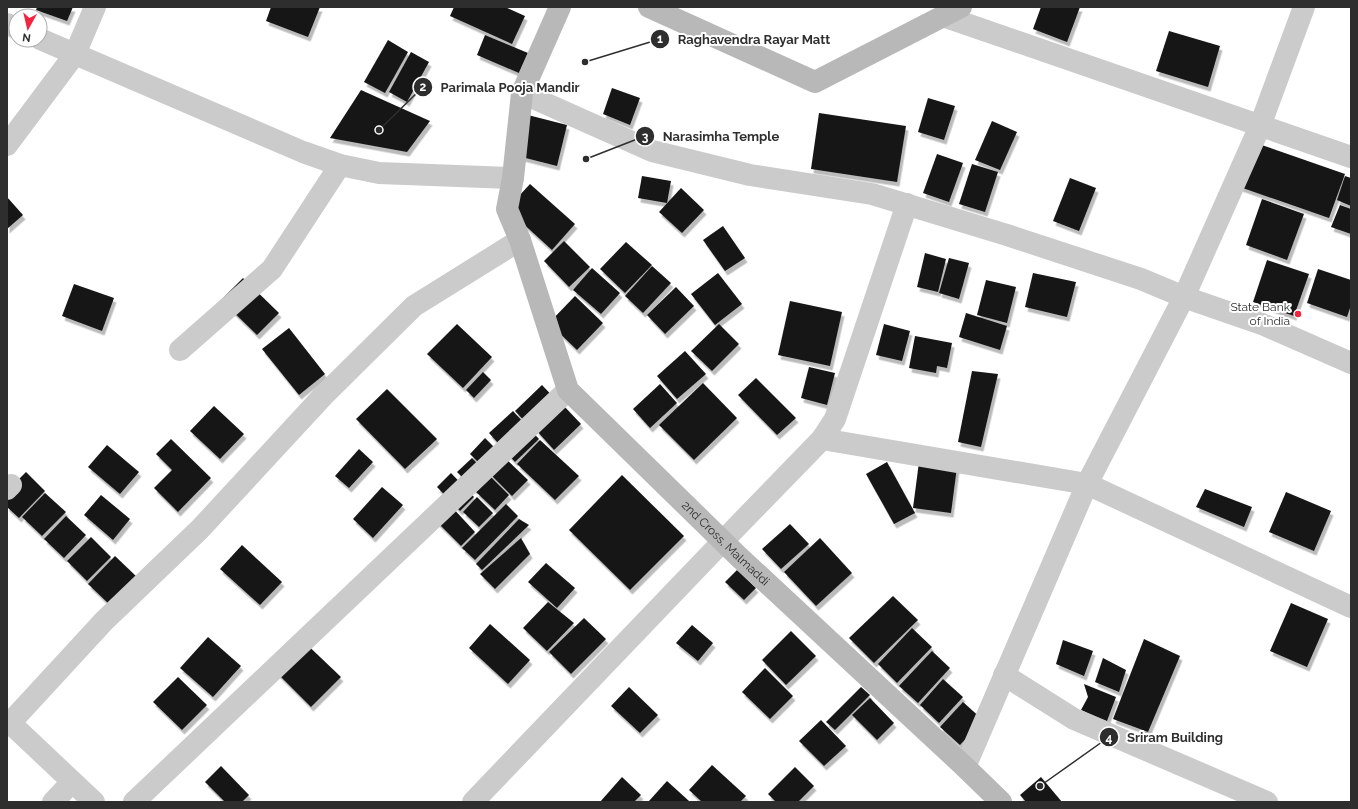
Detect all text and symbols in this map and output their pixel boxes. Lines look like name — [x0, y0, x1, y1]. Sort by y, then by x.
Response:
north arrow — [8, 8, 48, 48]
callout: Raghavendra Rayar Matt — [650, 27, 839, 52]
text: N — [22, 30, 32, 44]
text: 1 — [657, 32, 663, 46]
text: Raghavendra Rayar Matt — [678, 32, 830, 47]
callout: Parimala Pooja Mandir — [413, 75, 588, 100]
text: 2 — [420, 80, 427, 94]
text: Parimala Pooja Mandir — [441, 80, 579, 95]
callout: Narasimha Temple — [635, 124, 787, 149]
text: Narasimha Temple — [663, 129, 779, 144]
text: 3 — [642, 130, 649, 144]
place label: State Bank of India — [1230, 300, 1291, 328]
marker: State Bank of India — [1293, 309, 1303, 319]
street label: 2nd Cross, Malmaddi — [679, 498, 772, 589]
callout: Sriram Building — [1099, 725, 1231, 750]
text: Sriram Building — [1127, 730, 1223, 745]
text: 4 — [1106, 731, 1113, 745]

